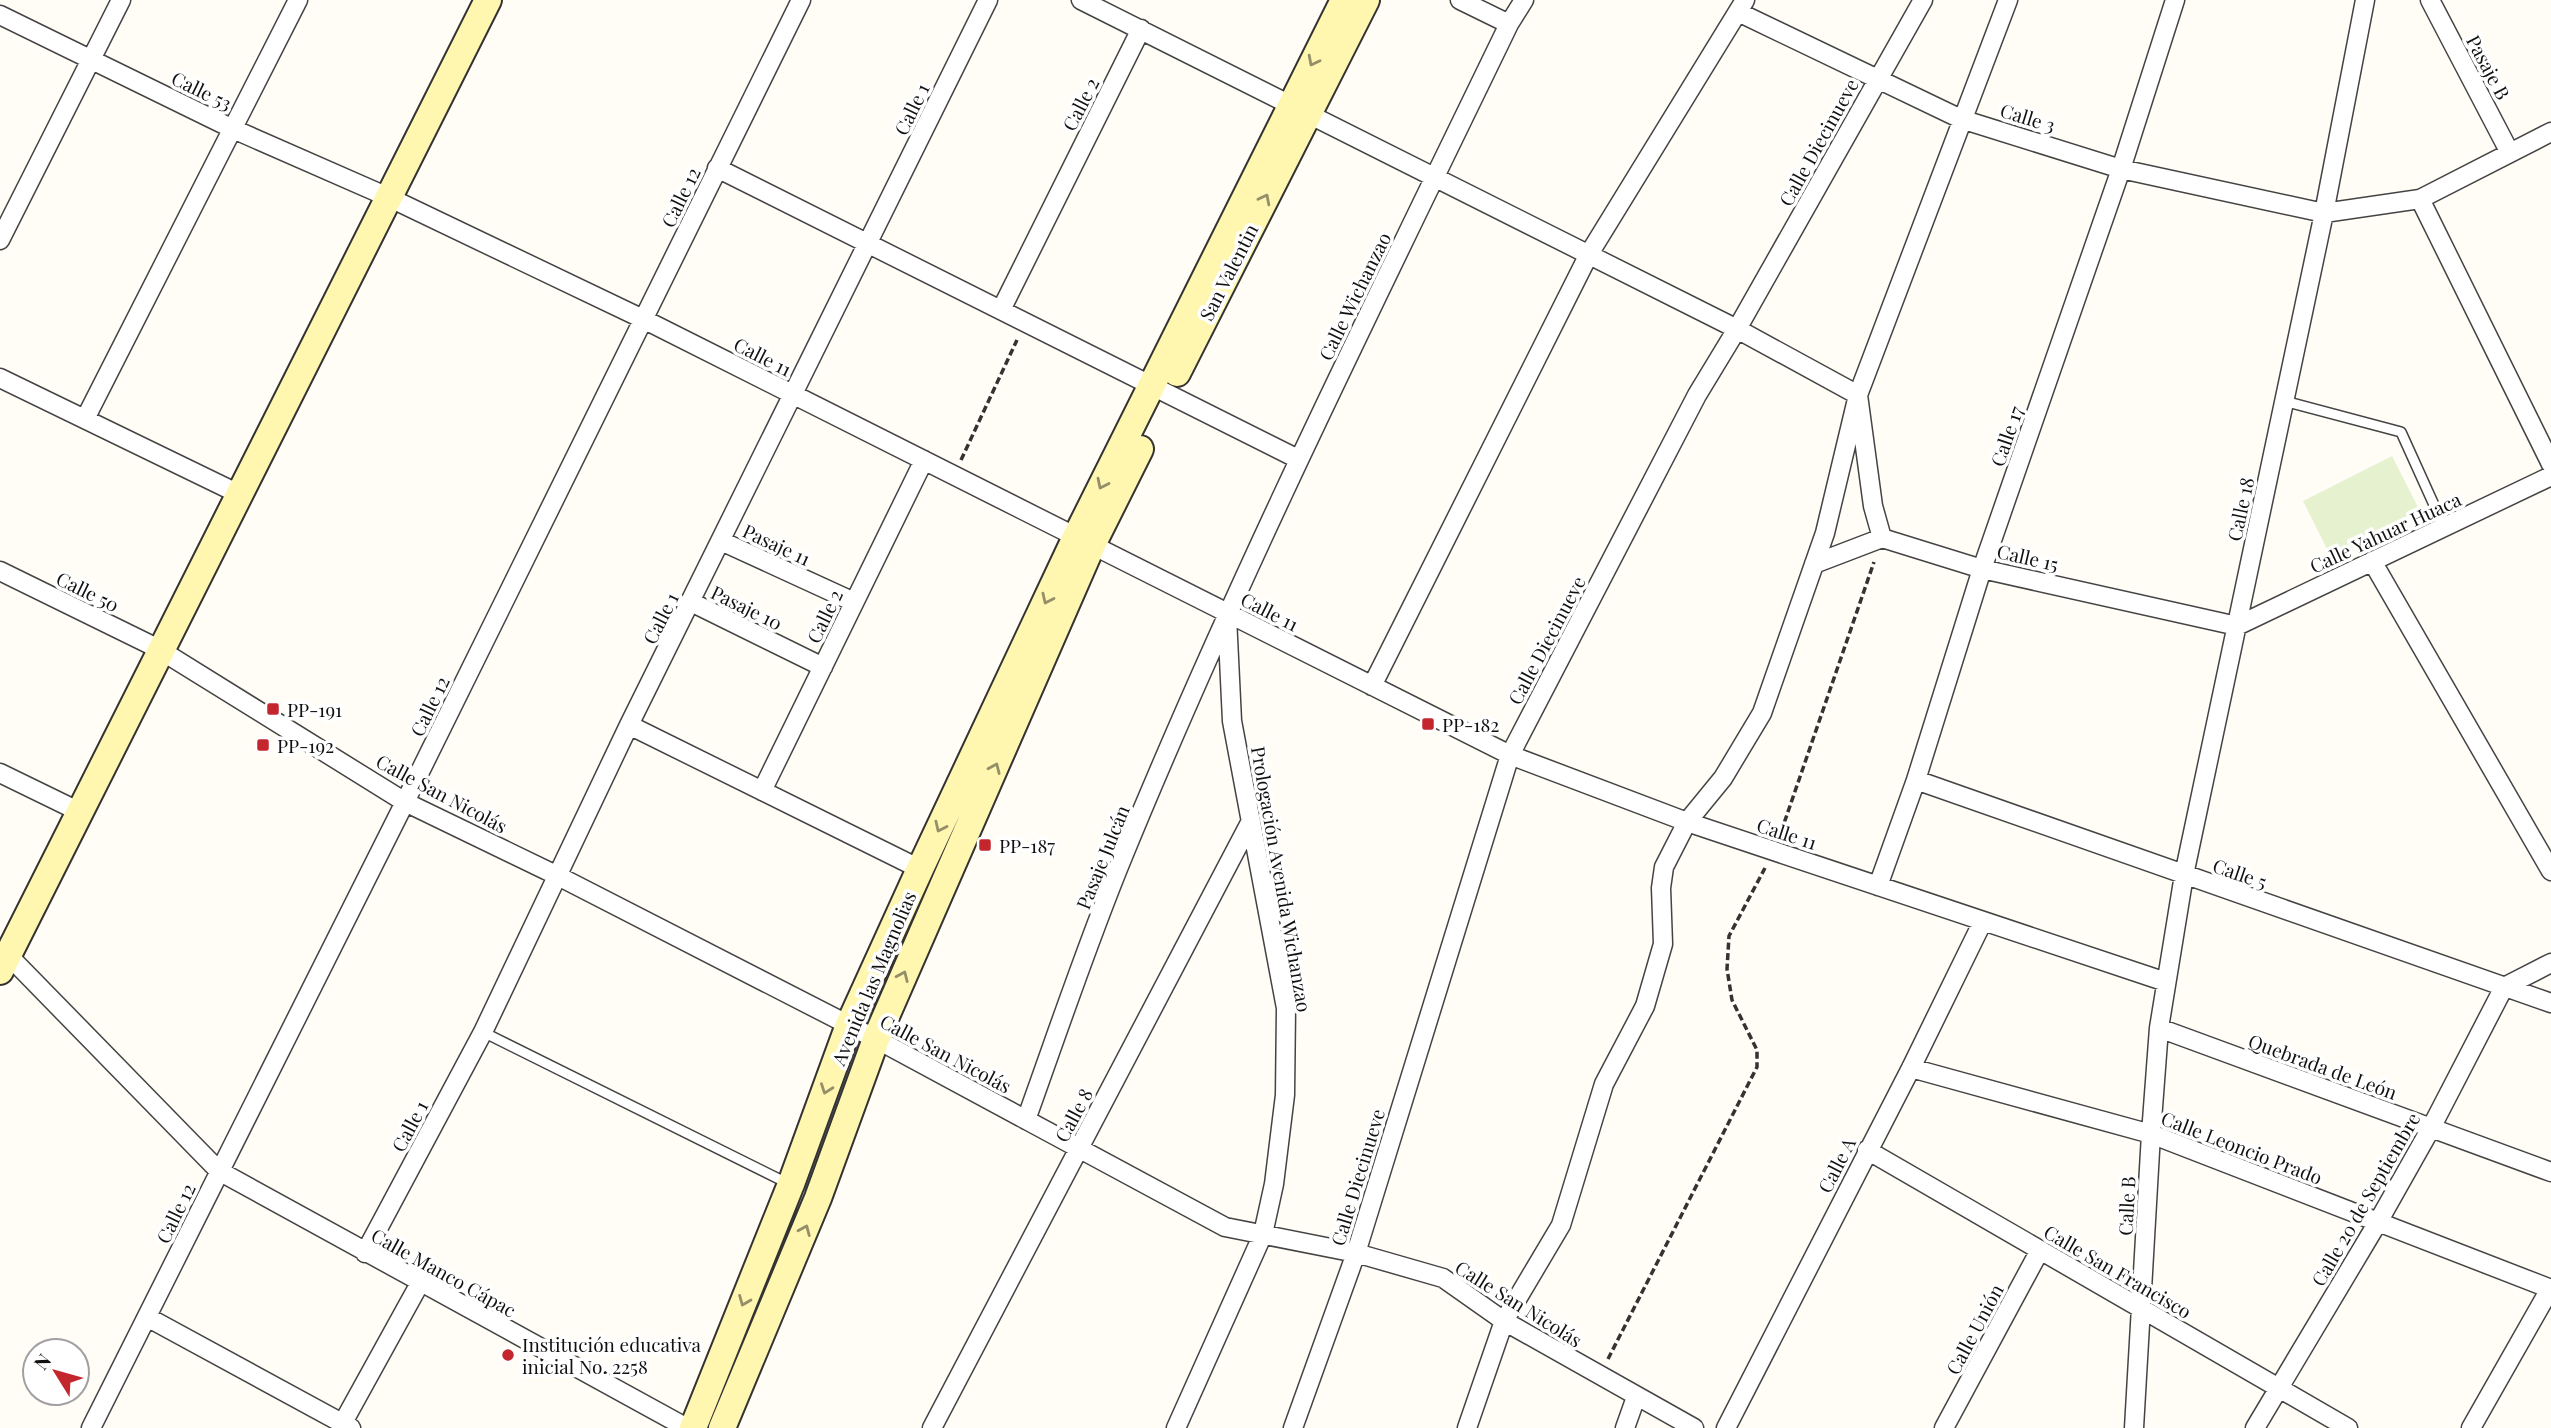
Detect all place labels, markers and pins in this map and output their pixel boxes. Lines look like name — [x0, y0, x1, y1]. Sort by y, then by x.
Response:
place label: PP-191 — [287, 696, 342, 722]
marker: PP-191 — [265, 701, 281, 717]
place label: PP-182 — [1442, 711, 1499, 737]
marker: PP-182 — [1420, 716, 1436, 732]
place label: PP-192 — [277, 732, 334, 758]
marker: PP-192 — [255, 737, 271, 753]
place label: PP-187 — [999, 832, 1055, 858]
marker: PP-187 — [977, 837, 993, 853]
place label: Institución educativa inicial No. 2258 — [522, 1331, 701, 1379]
marker: Institución educativa inicial No. 2258 — [500, 1347, 516, 1363]

